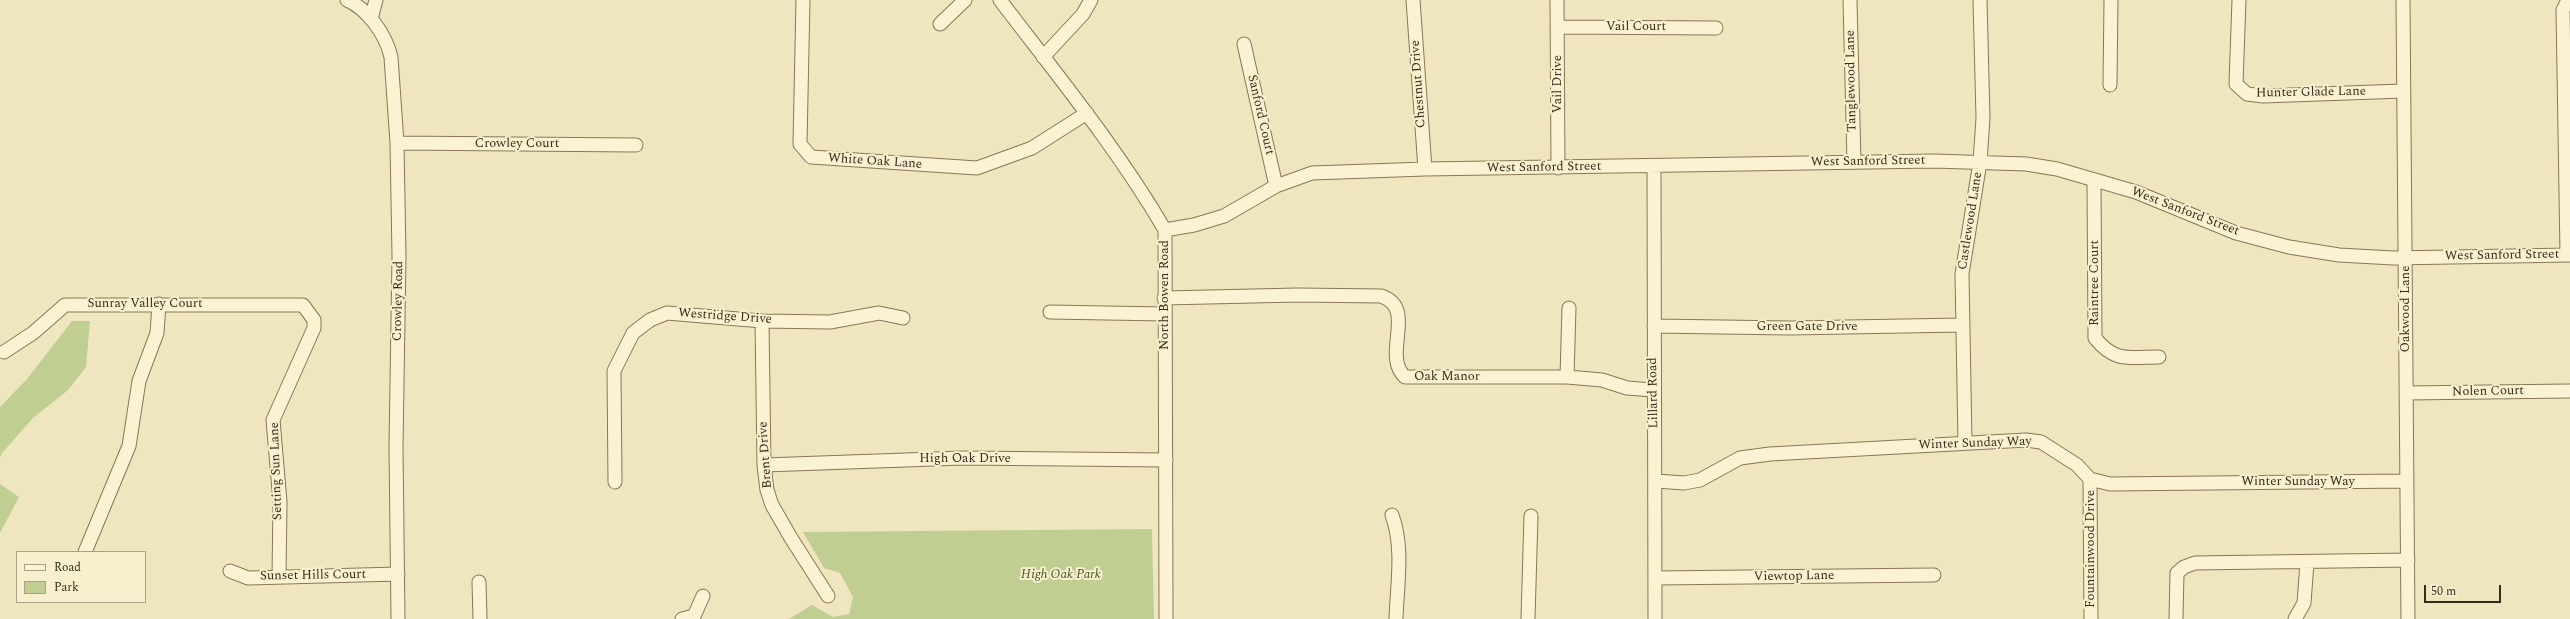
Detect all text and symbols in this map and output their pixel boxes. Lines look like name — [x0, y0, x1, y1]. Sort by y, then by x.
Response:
street label: Vail Court — [1606, 19, 1666, 35]
street label: Tanglewood Lane — [1843, 30, 1861, 132]
street label: Chestnut Drive — [1408, 40, 1430, 128]
street label: Vail Drive — [1550, 55, 1566, 113]
street label: Sanford Court — [1243, 73, 1277, 157]
street label: Hunter Glade Lane — [2256, 84, 2366, 102]
street label: Crowley Court — [475, 136, 559, 152]
street label: White Oak Lane — [827, 151, 923, 173]
street label: West Sanford Street — [1811, 153, 1925, 171]
street label: West Sanford Street — [1487, 159, 1601, 177]
street label: Castlewood Lane — [1956, 171, 1986, 271]
street label: West Sanford Street — [2129, 184, 2241, 240]
street label: North Bowen Road — [1157, 240, 1173, 350]
street label: Raintree Court — [2087, 240, 2103, 326]
street label: West Sanford Street — [2445, 247, 2559, 265]
street label: Crowley Road — [391, 261, 407, 341]
street label: Oakwood Lane — [2398, 266, 2414, 352]
street label: Sunray Valley Court — [87, 296, 203, 312]
street label: Westridge Drive — [678, 306, 772, 328]
street label: Green Gate Drive — [1757, 319, 1857, 335]
street label: Lillard Road — [1646, 357, 1662, 429]
street label: Oak Manor — [1414, 369, 1480, 385]
street label: Nolen Court — [2452, 384, 2524, 400]
street label: Brent Drive — [756, 421, 776, 489]
street label: Setting Sun Lane — [267, 422, 287, 520]
street label: Winter Sunday Way — [1918, 434, 2032, 454]
street label: High Oak Drive — [919, 451, 1011, 467]
street label: Winter Sunday Way — [2241, 474, 2355, 490]
street label: Fountainwood Drive — [2083, 490, 2099, 608]
legend — [16, 551, 146, 603]
text: Road — [54, 558, 81, 577]
street label: Sunset Hills Court — [260, 567, 366, 585]
park label: High Oak Park — [1021, 567, 1101, 583]
street label: Viewtop Lane — [1754, 568, 1834, 586]
scale bar — [2426, 577, 2503, 603]
text: Park — [54, 578, 79, 597]
text: 50 m — [2431, 582, 2456, 601]

